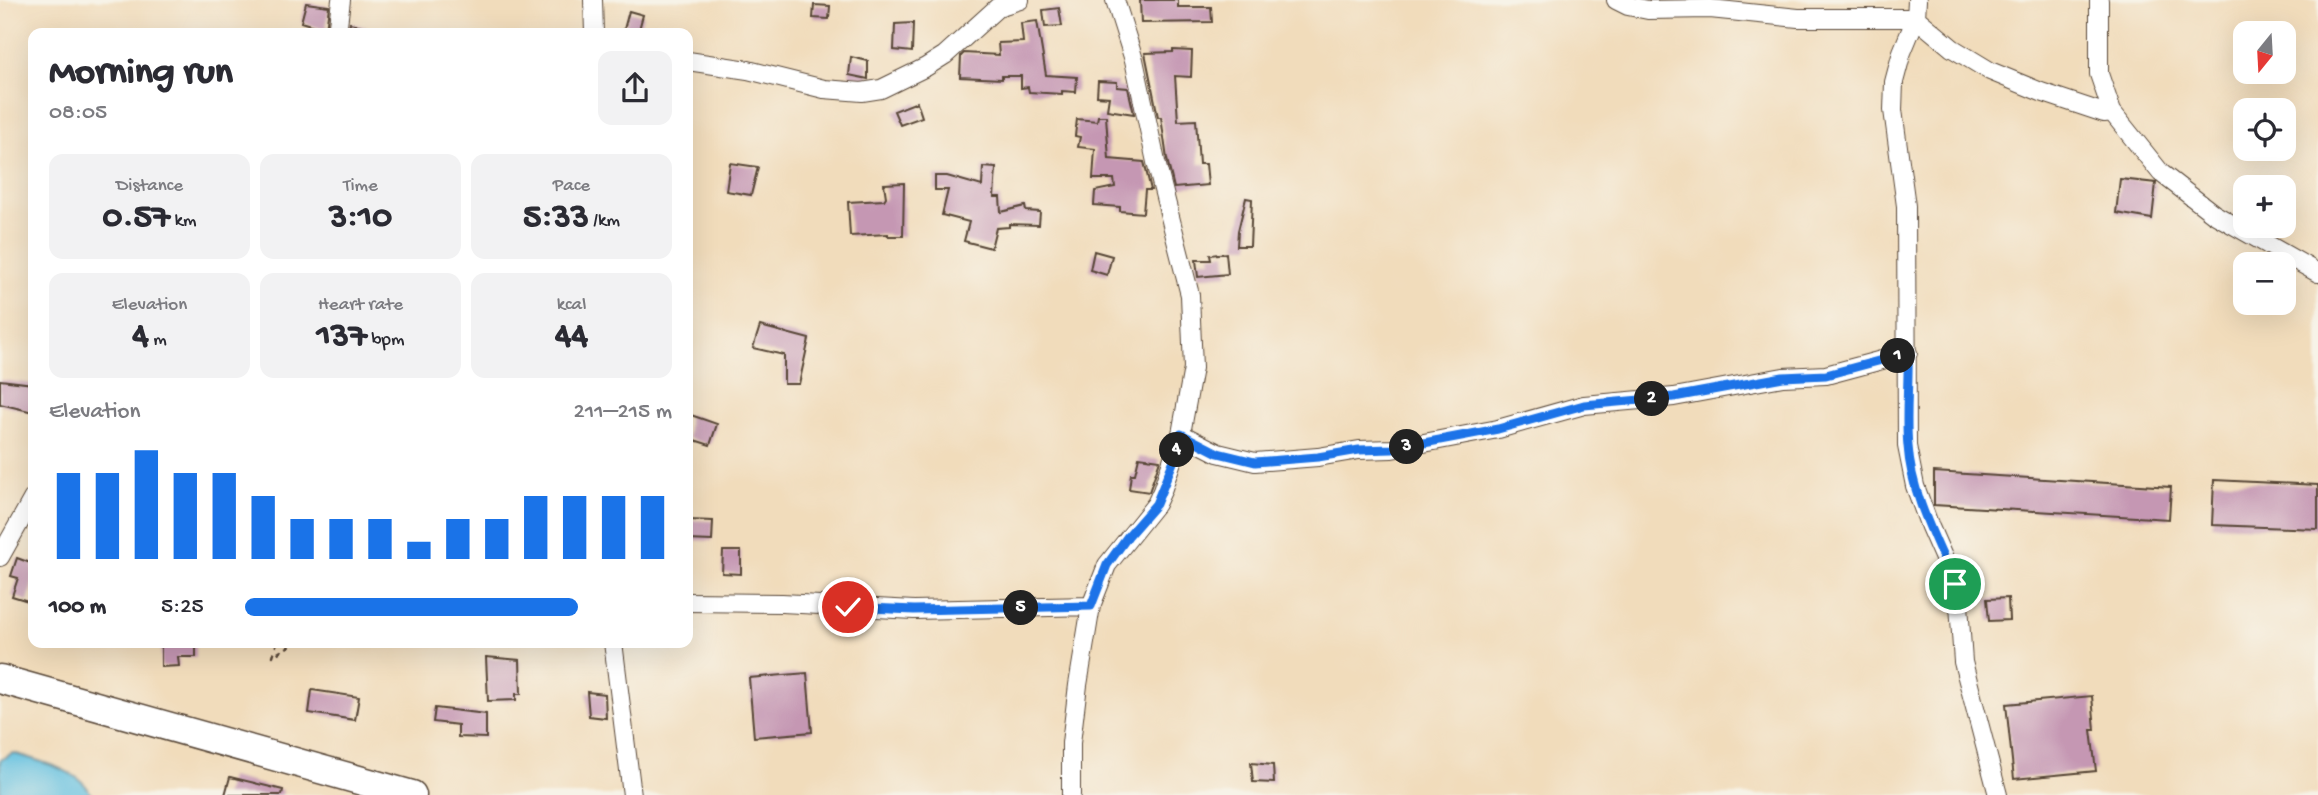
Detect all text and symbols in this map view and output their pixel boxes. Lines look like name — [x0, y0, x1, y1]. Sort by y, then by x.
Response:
north arrow — [2233, 21, 2296, 84]
map controls — [2233, 21, 2296, 315]
button: share — [598, 51, 672, 125]
text: Morning run — [49, 52, 233, 96]
button: locate — [2233, 98, 2296, 161]
text: 08:05 — [49, 100, 107, 127]
text: Distance — [116, 175, 183, 198]
text: Time — [343, 175, 378, 198]
text: Pace — [553, 175, 590, 198]
button: + — [2233, 175, 2296, 238]
text: 0.57 — [103, 198, 170, 239]
text: 3:10 — [329, 198, 392, 239]
text: 5:33 — [523, 198, 589, 239]
text: km — [170, 210, 196, 233]
text: /km — [589, 210, 620, 233]
button: − — [2233, 252, 2296, 315]
text: Elevation — [112, 294, 187, 317]
text: Heart rate — [318, 294, 403, 317]
text: kcal — [557, 294, 586, 317]
text: 4 — [132, 317, 149, 358]
text: 137 — [317, 317, 367, 358]
text: 44 — [555, 317, 588, 358]
text: m — [149, 329, 167, 352]
text: bpm — [367, 329, 404, 352]
pin: 1 — [1881, 338, 1916, 374]
text: 1 — [1894, 344, 1901, 367]
pin: 2 — [1634, 382, 1670, 416]
text: 2 — [1647, 387, 1656, 410]
text: Elevation — [49, 399, 140, 426]
text: 211–215 m — [574, 399, 672, 426]
pin: 3 — [1390, 430, 1424, 464]
pin: 4 — [1160, 433, 1194, 468]
text: 3 — [1402, 435, 1411, 458]
text: 4 — [1172, 438, 1181, 461]
pin — [1925, 554, 1985, 614]
icon: arrive — [1936, 565, 1974, 603]
pin — [818, 577, 878, 637]
icon: check — [829, 588, 867, 626]
pin: 5 — [1004, 590, 1038, 626]
text: 100 m — [49, 594, 106, 621]
text: 5:25 — [161, 594, 204, 621]
text: 5 — [1016, 596, 1026, 619]

